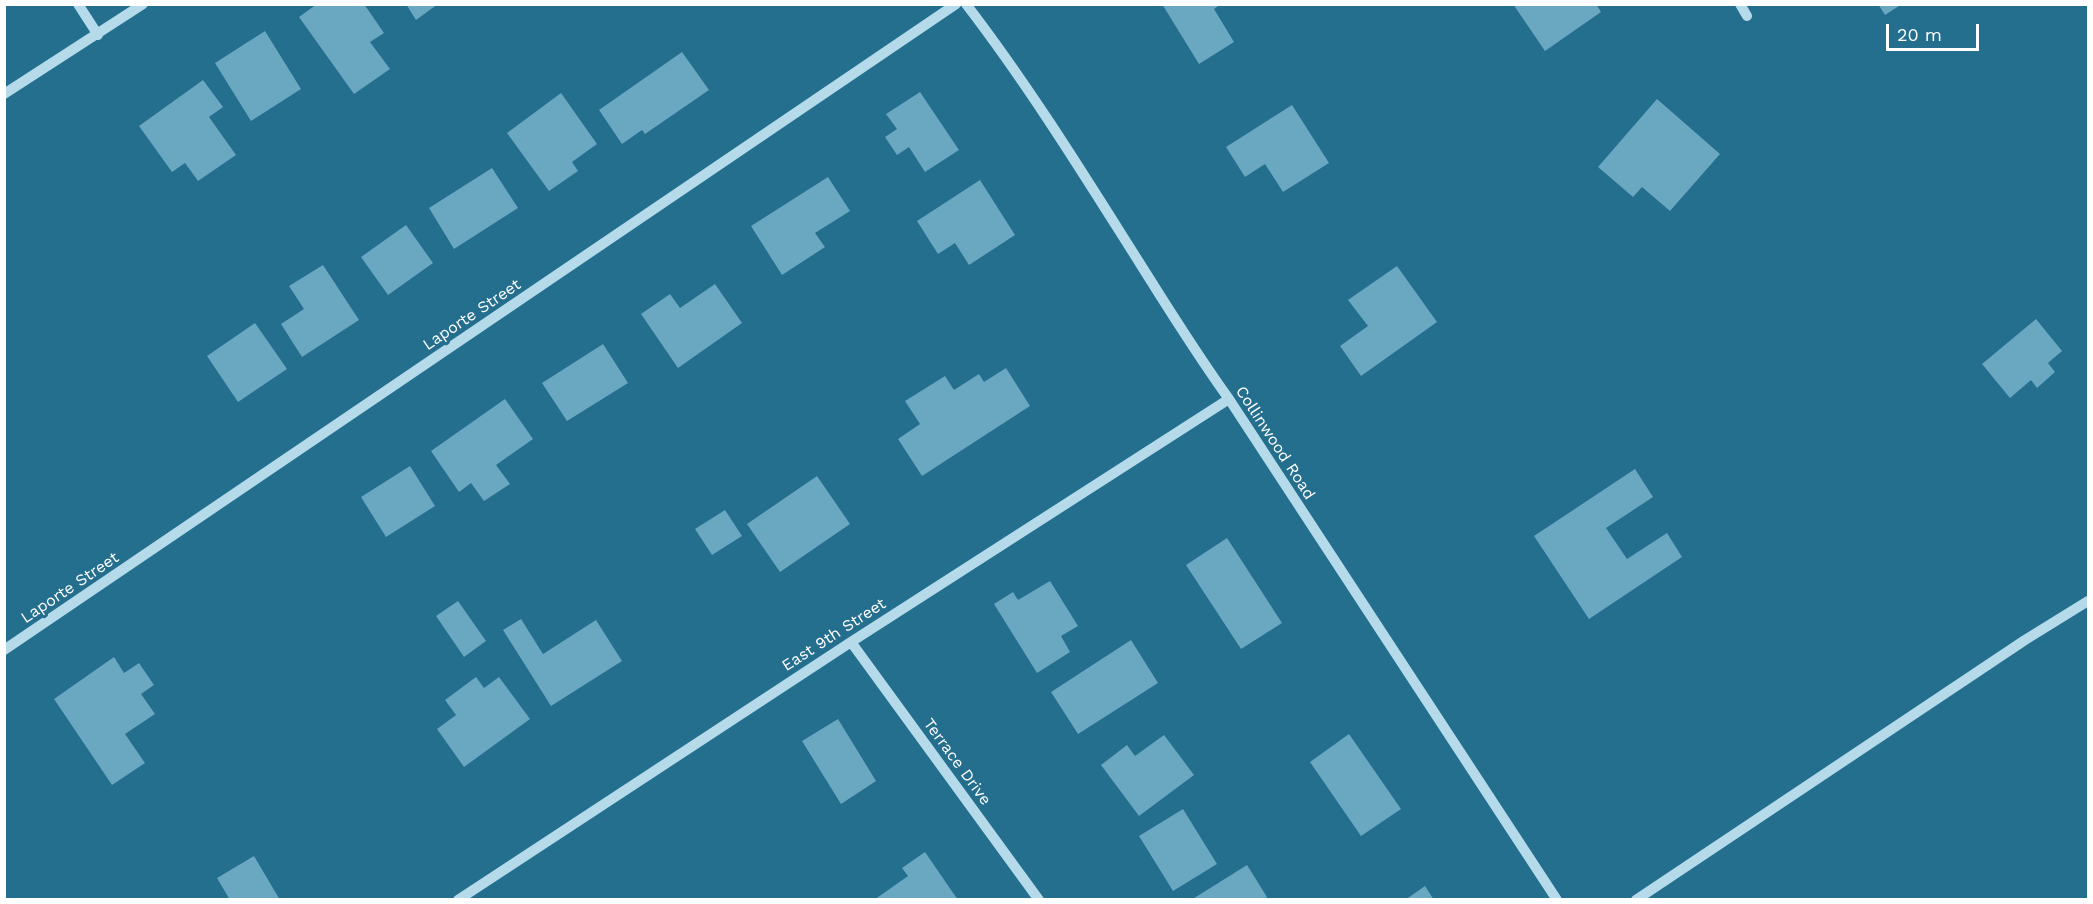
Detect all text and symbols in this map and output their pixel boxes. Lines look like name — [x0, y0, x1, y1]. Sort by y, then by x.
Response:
scale bar — [1889, 12, 1982, 50]
text: 20 m — [1897, 24, 1942, 45]
street label: Laporte Street — [419, 275, 525, 355]
street label: Collinwood Road — [1231, 383, 1319, 503]
street label: Laporte Street — [17, 548, 123, 628]
street label: East 9th Street — [778, 594, 890, 676]
street label: Terrace Drive — [919, 715, 995, 809]

